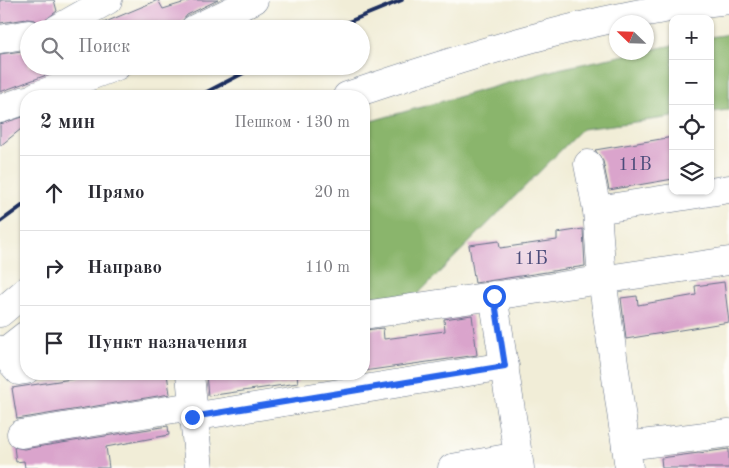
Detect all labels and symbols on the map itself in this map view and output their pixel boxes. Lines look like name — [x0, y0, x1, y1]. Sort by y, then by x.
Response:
north arrow — [609, 15, 654, 60]
house number: 11В — [618, 156, 652, 174]
house number: 11Б — [514, 250, 548, 268]
route start — [483, 285, 506, 308]
route end — [181, 406, 204, 429]

